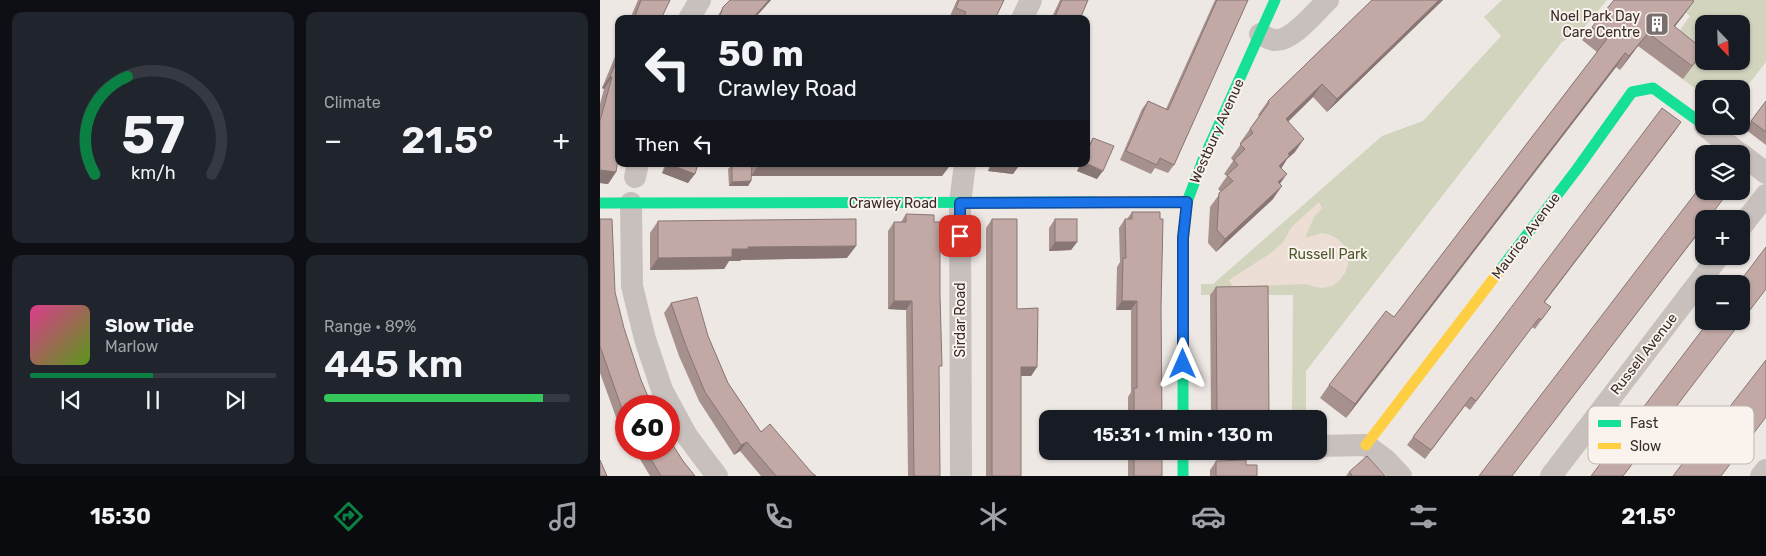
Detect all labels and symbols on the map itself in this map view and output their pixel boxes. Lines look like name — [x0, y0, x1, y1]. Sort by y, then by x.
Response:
place label: Noel Park Day Care Centre — [1550, 8, 1640, 41]
building icon: Noel Park Day Care Centre — [1644, 11, 1670, 37]
north arrow — [1695, 15, 1750, 70]
street label: Westbury Avenue — [1186, 76, 1248, 186]
street label: Maurice Avenue — [1488, 189, 1564, 283]
street label: Crawley Road — [849, 195, 937, 212]
pin — [939, 215, 981, 257]
park label: Russell Park — [1288, 246, 1368, 263]
street label: Sirdar Road — [952, 283, 969, 357]
street label: Russell Avenue — [1607, 310, 1681, 398]
position arrow — [1156, 337, 1208, 389]
speed limit sign: 60 — [615, 395, 680, 460]
legend — [1588, 406, 1754, 464]
text: Fast — [1630, 415, 1659, 432]
text: Slow — [1630, 438, 1661, 455]

